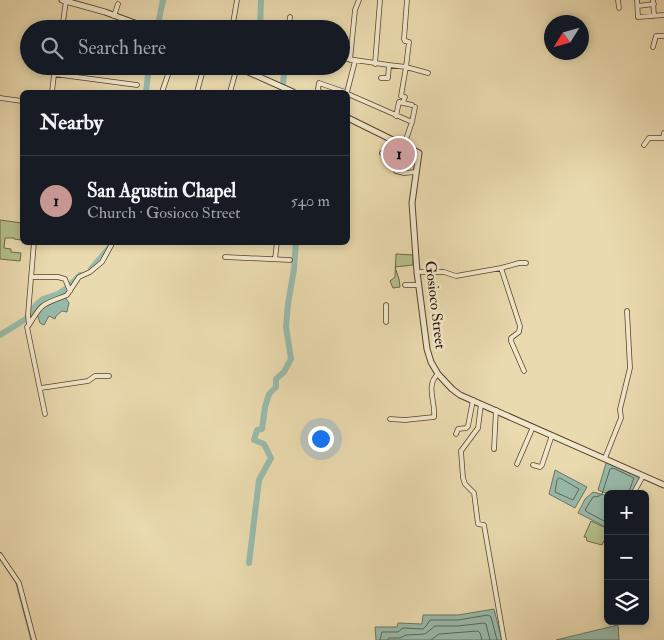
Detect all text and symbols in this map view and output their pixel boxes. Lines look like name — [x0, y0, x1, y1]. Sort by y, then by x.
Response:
north arrow — [544, 15, 589, 60]
search box — [20, 20, 350, 75]
icon: search — [38, 34, 66, 62]
text: Search here — [78, 36, 166, 60]
text: Nearby — [40, 109, 103, 136]
pin: 1 — [383, 135, 415, 173]
text: San Agustin Chapel — [87, 179, 236, 203]
text: 1 — [53, 191, 59, 211]
text: 540 m — [291, 191, 330, 211]
text: Church · Gosioco Street — [87, 203, 240, 223]
street label: Gosioco Street — [420, 260, 450, 350]
your location — [308, 426, 334, 452]
map controls — [604, 490, 649, 625]
button: + — [604, 490, 649, 535]
button: − — [604, 535, 649, 580]
button: layers — [604, 580, 649, 625]

